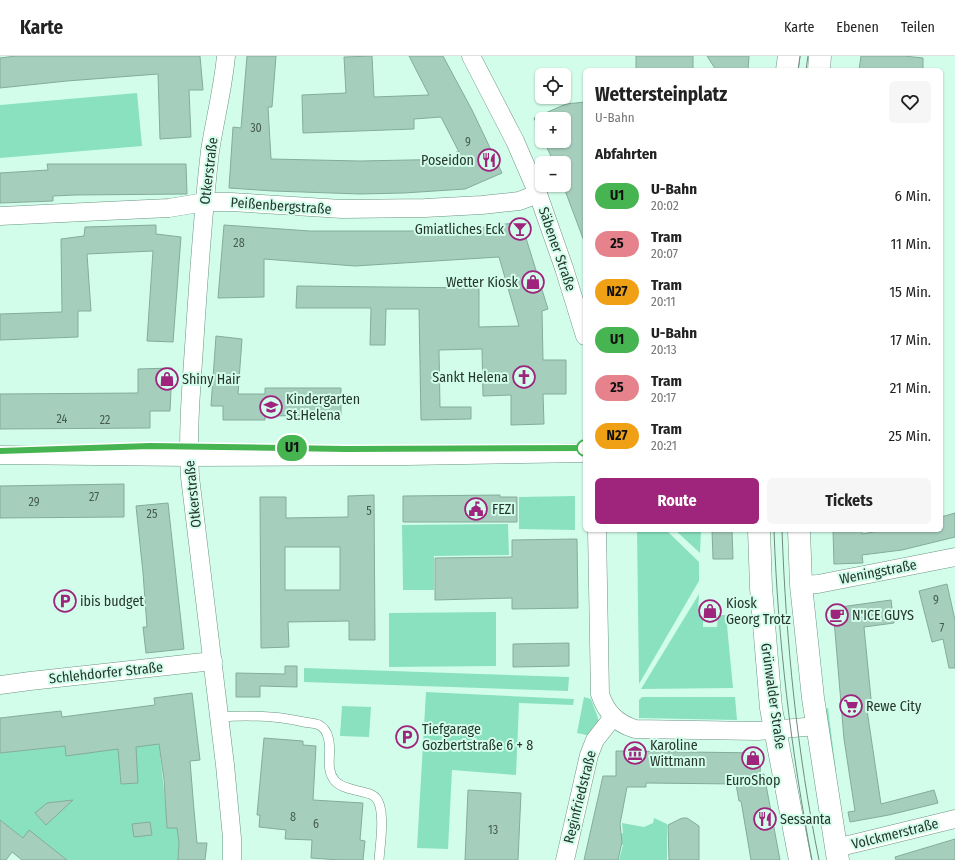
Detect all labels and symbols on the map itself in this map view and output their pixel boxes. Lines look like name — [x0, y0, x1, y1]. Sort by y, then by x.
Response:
house number: 30 — [250, 121, 262, 135]
house number: 9 — [465, 135, 471, 149]
street label: Otkerstraße — [196, 136, 222, 206]
restaurant icon: Poseidon — [476, 147, 502, 173]
place label: Poseidon — [421, 152, 474, 169]
street label: Peißenbergstraße — [230, 194, 332, 218]
street label: Säbener Straße — [535, 205, 579, 293]
bar icon: Gmiatliches Eck — [507, 216, 533, 242]
place label: Gmiatliches Eck — [415, 221, 504, 238]
house number: 28 — [233, 236, 245, 250]
shop icon: Wetter Kiosk — [520, 269, 546, 295]
place label: Wetter Kiosk — [446, 274, 518, 291]
church icon: Sankt Helena — [511, 364, 537, 390]
shop icon: Shiny Hair — [154, 366, 180, 392]
place label: Sankt Helena — [432, 369, 508, 386]
place label: Shiny Hair — [182, 371, 241, 388]
place label: Kindergarten St.Helena — [286, 391, 360, 424]
school or university icon: Kindergarten St.Helena — [258, 394, 284, 420]
house number: 24 — [57, 412, 68, 426]
house number: 22 — [100, 413, 110, 427]
line badge: U1 — [274, 435, 310, 461]
unlabelled marker — [576, 439, 594, 457]
street label: Otkerstraße — [181, 459, 205, 529]
house number: 27 — [89, 490, 99, 504]
house number: 29 — [28, 495, 40, 509]
public building icon: FEZI — [463, 496, 489, 522]
place label: FEZI — [492, 501, 515, 518]
house number: 5 — [366, 504, 372, 518]
house number: 25 — [147, 507, 158, 521]
street label: Weningstraße — [838, 556, 918, 588]
parking icon: ibis budget — [52, 588, 78, 614]
place label: ibis budget — [80, 593, 144, 610]
house number: 9 — [933, 593, 939, 607]
place label: Kiosk Georg Trotz — [726, 595, 791, 628]
shop icon: Kiosk Georg Trotz — [697, 598, 723, 624]
cafe icon: N'ICE GUYS — [824, 602, 850, 628]
place label: N'ICE GUYS — [852, 607, 914, 624]
house number: 7 — [940, 621, 945, 635]
street label: Grünwalder Straße — [757, 642, 789, 750]
street label: Schlehdorfer Straße — [48, 659, 164, 687]
supermarket icon: Rewe City — [838, 693, 864, 719]
place label: Rewe City — [866, 698, 922, 715]
place label: Tiefgarage Gozbertstraße 6 + 8 — [422, 721, 533, 754]
parking icon: Tiefgarage Gozbertstraße 6 + 8 — [394, 724, 420, 750]
place label: Karoline Wittmann — [650, 737, 706, 770]
museum icon: Karoline Wittmann — [622, 740, 648, 766]
shop icon: EuroShop — [740, 745, 766, 771]
street label: Reginfriedstraße — [560, 749, 600, 845]
place label: EuroShop — [726, 772, 780, 789]
restaurant icon: Sessanta — [752, 806, 778, 832]
house number: 8 — [290, 810, 296, 824]
place label: Sessanta — [780, 811, 831, 828]
street label: Volckmerstraße — [850, 815, 940, 853]
house number: 6 — [313, 817, 319, 831]
house number: 13 — [488, 823, 498, 837]

